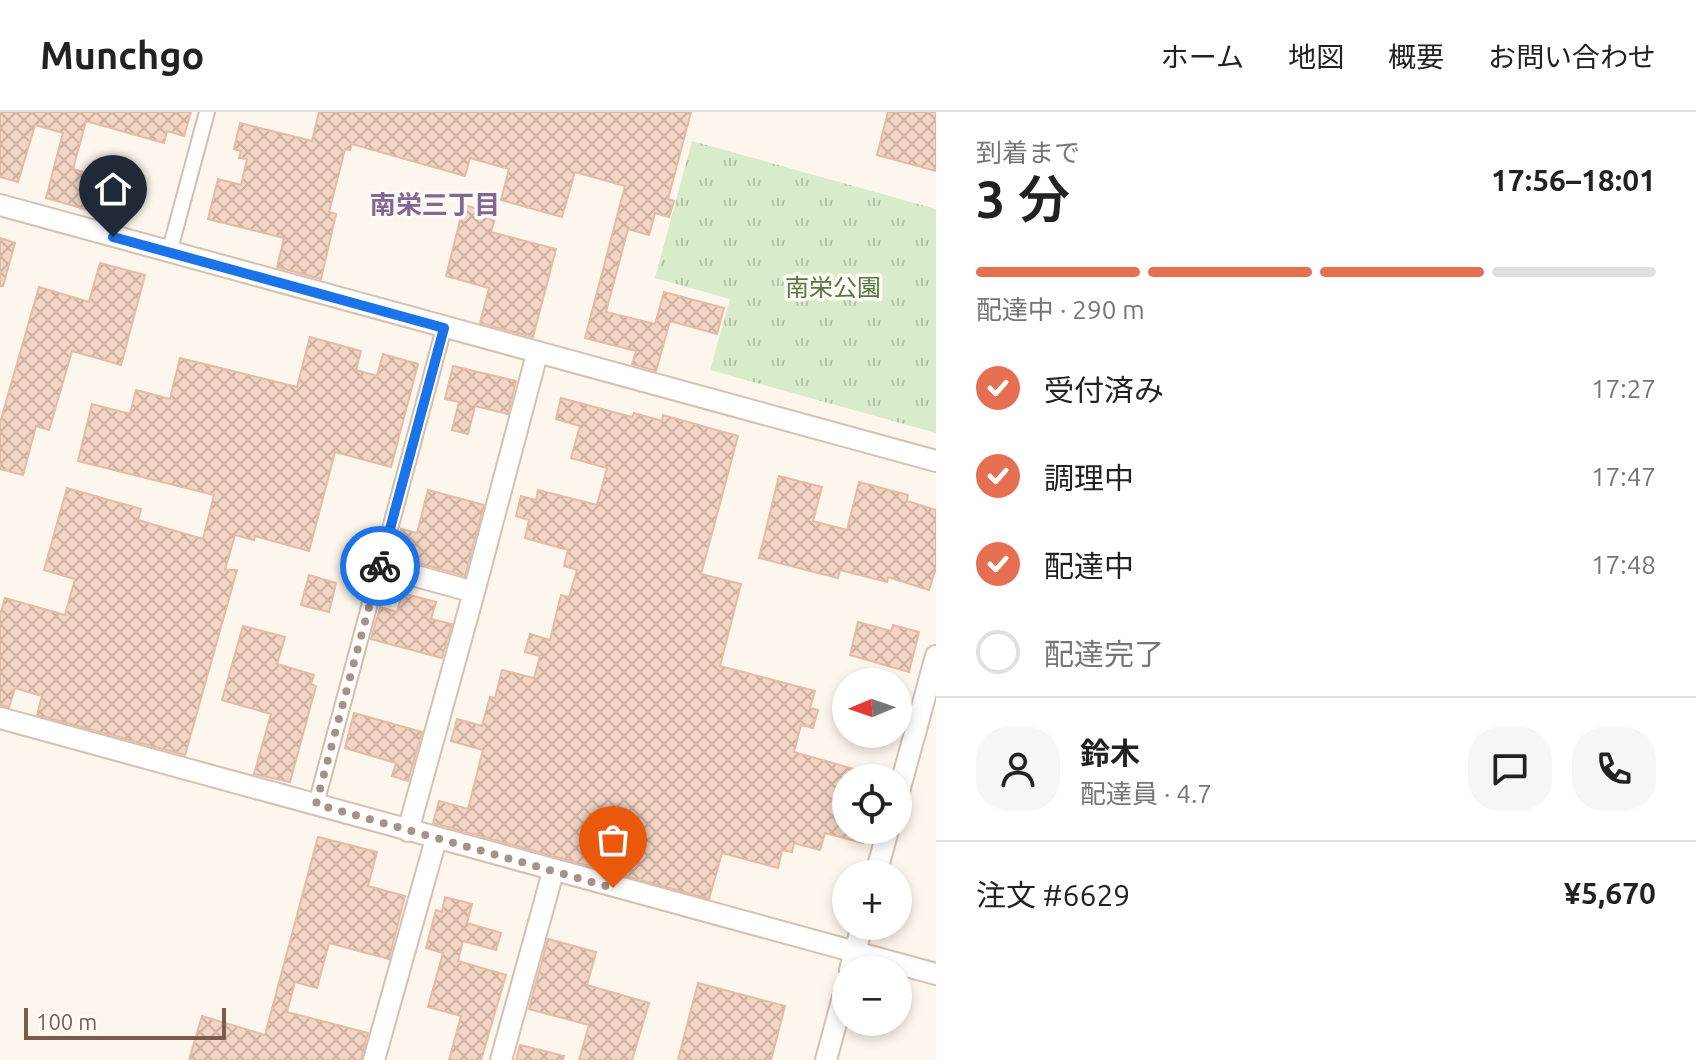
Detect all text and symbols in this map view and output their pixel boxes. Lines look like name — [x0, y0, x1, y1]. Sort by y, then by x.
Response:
text: Munchgo — [40, 34, 204, 76]
text: ホーム — [1161, 41, 1244, 72]
text: 地図 — [1288, 41, 1344, 72]
text: 概要 — [1388, 41, 1444, 72]
text: お問い合わせ — [1488, 41, 1656, 72]
text: 到着まで — [976, 138, 1080, 167]
pin — [79, 155, 147, 237]
text: 17:56–18:01 — [1491, 163, 1656, 197]
icon: home — [91, 167, 135, 211]
text: 3 分 — [976, 170, 1070, 228]
district label: 南栄三丁目 — [370, 190, 500, 219]
park label: 南栄公園 — [785, 274, 881, 301]
text: 配達中 · 290 m — [976, 295, 1145, 324]
icon: check — [976, 366, 1020, 410]
text: 受付済み — [1044, 373, 1164, 407]
text: 17:27 — [1591, 374, 1656, 403]
icon: check — [976, 454, 1020, 498]
text: 調理中 — [1044, 461, 1134, 495]
text: 17:47 — [1591, 462, 1656, 491]
courier — [340, 526, 420, 606]
icon: check — [976, 542, 1020, 586]
icon: bike — [358, 544, 402, 588]
text: 配達中 — [1044, 549, 1134, 583]
text: 17:48 — [1591, 550, 1656, 579]
text: 配達完了 — [1044, 637, 1164, 671]
north arrow — [832, 668, 912, 748]
map controls — [832, 668, 912, 1036]
button: person — [976, 727, 1060, 811]
button: chat — [1468, 727, 1552, 811]
button: phone — [1572, 727, 1656, 811]
text: 鈴木 — [1080, 736, 1140, 770]
button: locate — [832, 764, 912, 844]
text: 配達員 · 4.7 — [1080, 779, 1212, 808]
pin — [579, 806, 647, 888]
icon: bag — [591, 818, 635, 862]
button: + — [832, 860, 912, 940]
text: ¥5,670 — [1564, 876, 1656, 910]
text: 注文 #6629 — [976, 878, 1130, 912]
button: − — [832, 956, 912, 1036]
scale bar — [24, 1004, 226, 1040]
text: 100 m — [36, 1009, 97, 1034]

